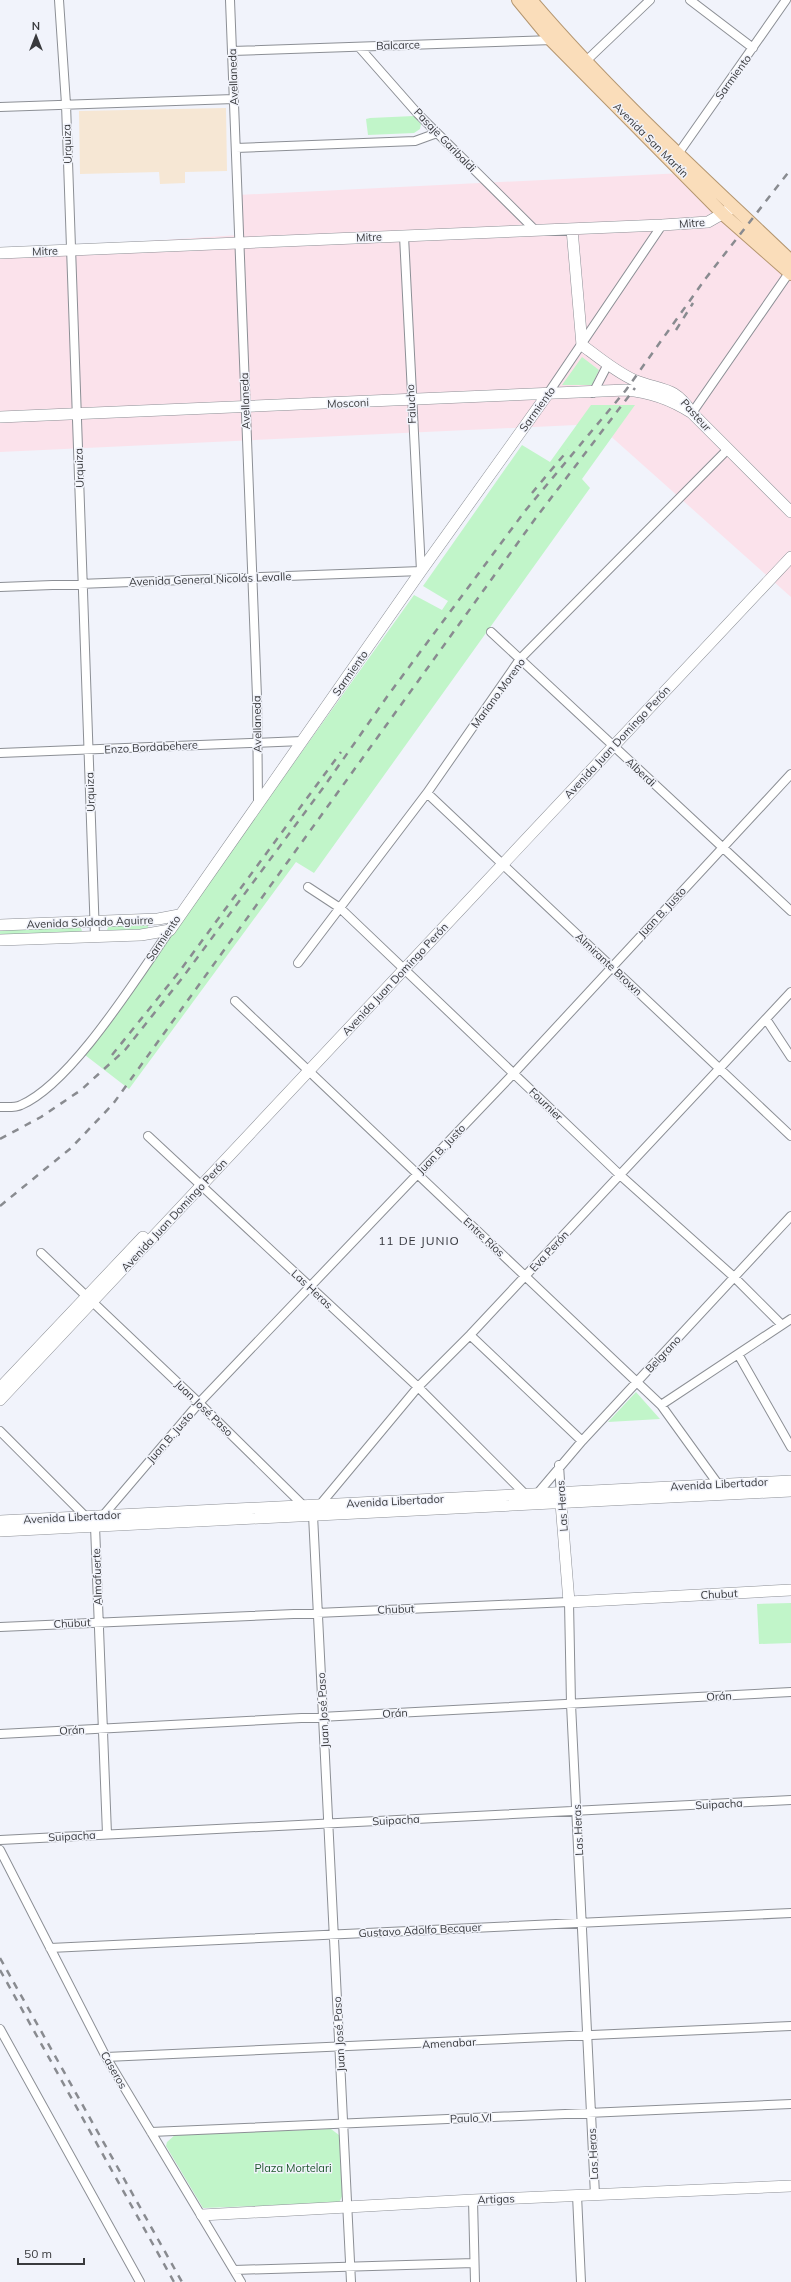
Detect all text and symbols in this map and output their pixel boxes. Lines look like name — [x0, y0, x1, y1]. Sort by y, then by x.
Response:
north arrow — [16, 16, 56, 56]
text: N — [32, 19, 40, 33]
street label: Balcarce — [376, 37, 420, 53]
street label: Avellaneda — [225, 48, 241, 106]
street label: Sarmiento — [712, 52, 754, 102]
street label: Avenida San Martín — [610, 99, 692, 181]
street label: Pasaje Garibaldi — [411, 105, 479, 175]
street label: Urquiza — [59, 124, 75, 164]
street label: Mitre — [679, 215, 705, 231]
street label: Mitre — [356, 230, 382, 244]
street label: Mitre — [32, 244, 58, 258]
street label: Avellaneda — [237, 372, 253, 430]
street label: Falucho — [403, 384, 419, 424]
street label: Sarmiento — [516, 384, 558, 434]
street label: Mosconi — [327, 395, 369, 411]
street label: Pasteur — [678, 396, 714, 434]
street label: Urquiza — [71, 448, 87, 488]
street label: Avenida General Nicolás Levalle — [129, 569, 291, 589]
street label: Sarmiento — [329, 648, 371, 698]
street label: Mariano Moreno — [468, 655, 528, 731]
street label: Avenida Juan Domingo Perón — [561, 683, 673, 801]
street label: Avellaneda — [250, 695, 264, 753]
street label: Enzo Bordabehere — [104, 738, 198, 756]
street label: Alberdi — [623, 754, 659, 790]
street label: Urquiza — [82, 772, 98, 812]
street label: Juan B. Justo — [635, 884, 689, 940]
street label: Sarmiento — [143, 912, 183, 964]
street label: Avenida Soldado Aguirre — [26, 913, 154, 931]
street label: Avenida Juan Domingo Perón — [339, 920, 451, 1038]
street label: Almirante Brown — [573, 929, 645, 999]
street label: Fournier — [526, 1085, 566, 1123]
street label: Juan B. Justo — [414, 1121, 468, 1177]
street label: Avenida Juan Domingo Perón — [118, 1156, 230, 1274]
street label: Entre Ríos — [460, 1214, 508, 1260]
street label: Eva Perón — [526, 1228, 572, 1274]
district label: 11 DE JUNIO — [378, 1233, 460, 1248]
street label: Las Heras — [288, 1266, 336, 1312]
street label: Belgrano — [642, 1332, 684, 1376]
street label: Juan José Paso — [172, 1377, 236, 1439]
street label: Juan B. Justo — [144, 1408, 196, 1466]
street label: Avenida Libertador — [670, 1474, 768, 1494]
street label: Las Heras — [553, 1480, 571, 1532]
street label: Avenida Libertador — [346, 1491, 444, 1511]
street label: Avenida Libertador — [23, 1507, 121, 1527]
street label: Almafuerte — [89, 1548, 105, 1606]
street label: Chubut — [700, 1586, 738, 1602]
street label: Chubut — [377, 1601, 415, 1617]
street label: Chubut — [53, 1615, 91, 1631]
street label: Juan José Paso — [314, 1672, 332, 1748]
street label: Orán — [706, 1688, 732, 1704]
street label: Orán — [382, 1705, 408, 1721]
street label: Orán — [59, 1722, 85, 1738]
street label: Suipacha — [695, 1796, 743, 1812]
street label: Las Heras — [570, 1804, 586, 1856]
street label: Suipacha — [372, 1812, 420, 1828]
street label: Suipacha — [48, 1828, 96, 1844]
street label: Gustavo Adolfo Becquer — [358, 1920, 482, 1940]
street label: Juan José Paso — [330, 1996, 348, 2072]
street label: Amenabar — [422, 2035, 476, 2051]
street label: Caseros — [98, 2049, 130, 2091]
street label: Paulo VI — [450, 2110, 492, 2126]
street label: Las Heras — [585, 2128, 601, 2180]
park label: Plaza Mortelari — [254, 2161, 332, 2175]
street label: Artigas — [477, 2191, 515, 2207]
scale bar — [18, 2240, 84, 2266]
text: 50 m — [24, 2246, 52, 2261]

